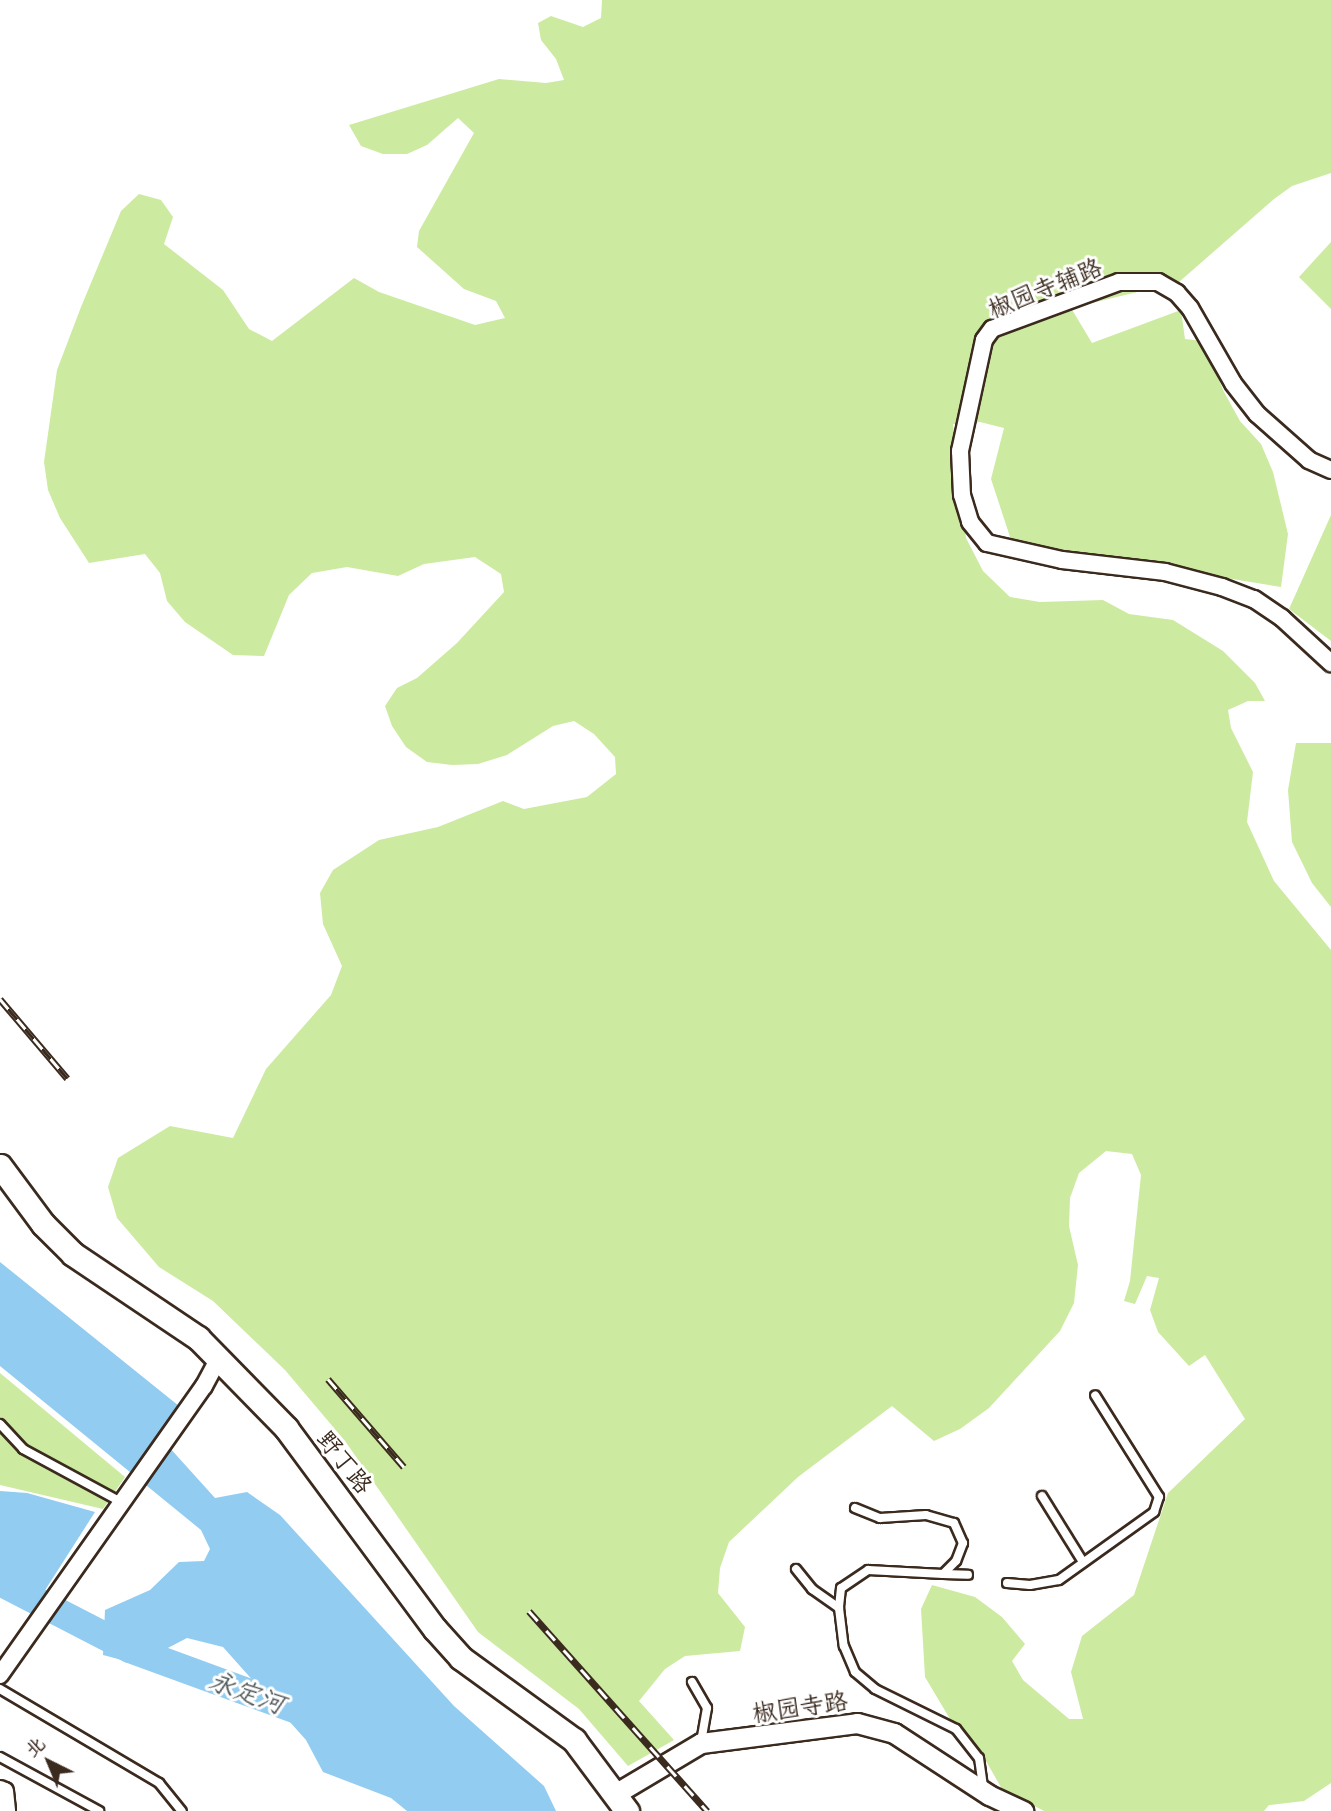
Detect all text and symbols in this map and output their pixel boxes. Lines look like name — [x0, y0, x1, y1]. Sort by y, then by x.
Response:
street label: 椒园寺辅路 — [984, 252, 1106, 324]
street label: 野丁路 — [311, 1425, 379, 1499]
water label: 永定河 — [205, 1664, 289, 1720]
street label: 椒园寺路 — [750, 1686, 850, 1728]
north arrow — [14, 1727, 84, 1797]
text: 北 — [20, 1731, 50, 1762]

